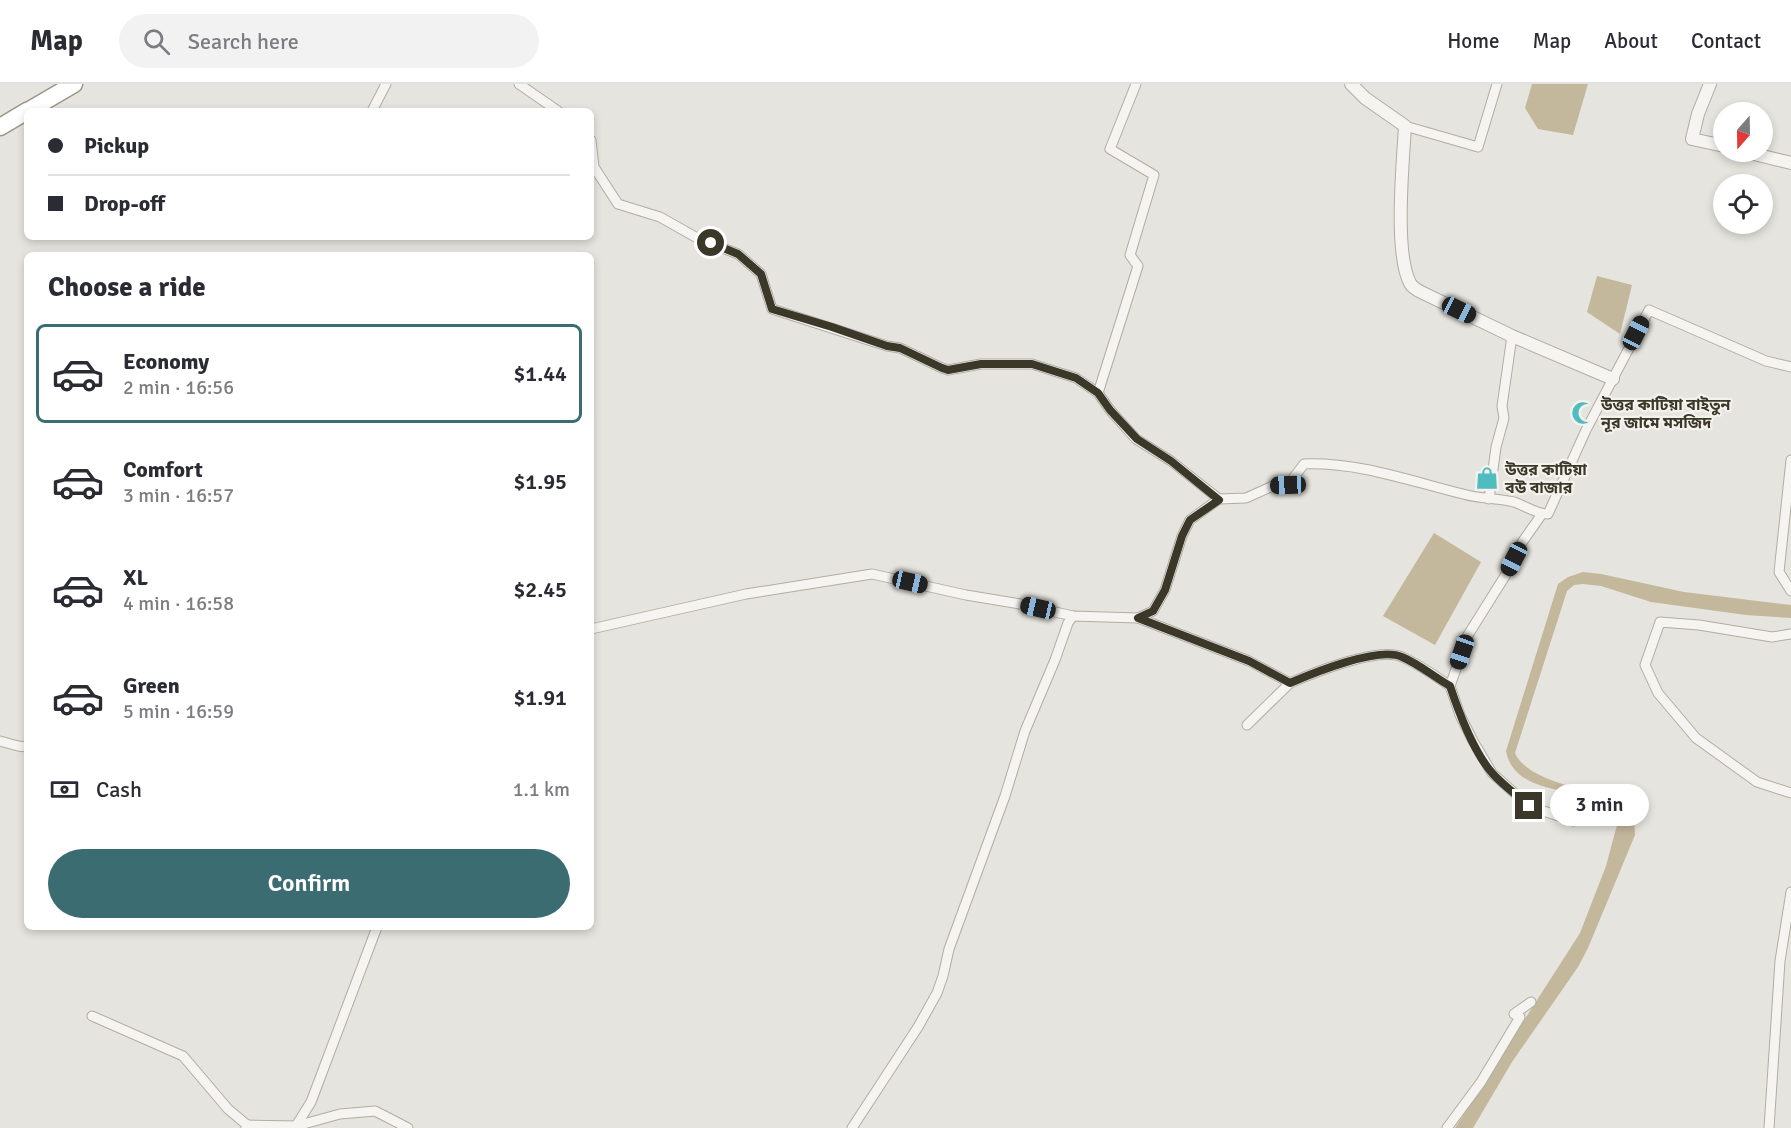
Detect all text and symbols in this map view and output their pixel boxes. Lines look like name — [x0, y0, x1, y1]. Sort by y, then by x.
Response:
search box — [119, 14, 539, 68]
text: Map — [30, 24, 83, 58]
icon: search — [140, 25, 173, 58]
text: Search here — [188, 28, 299, 55]
text: Home — [1447, 28, 1500, 54]
text: Map — [1533, 28, 1571, 54]
text: About — [1604, 28, 1658, 54]
text: Contact — [1691, 28, 1761, 54]
north arrow — [1713, 102, 1773, 162]
map controls — [1713, 102, 1773, 234]
text: Pickup — [84, 132, 149, 159]
button: locate — [1713, 174, 1773, 234]
text: Drop-off — [84, 190, 165, 217]
route start — [697, 229, 724, 256]
text: Choose a ride — [48, 271, 206, 304]
car — [1439, 294, 1479, 326]
car — [1620, 313, 1652, 353]
icon: car — [51, 347, 105, 401]
text: Economy — [123, 348, 209, 375]
text: $1.44 — [513, 360, 567, 387]
text: 2 min · 16:56 — [123, 375, 234, 400]
place label: উত্তর কাটিয়া বাইতুন নূর জামে মসজিদ — [1600, 395, 1732, 433]
mosque icon: উত্তর কাটিয়া বাইতুন নূর জামে মসজিদ — [1570, 400, 1596, 426]
icon: car — [51, 455, 105, 509]
text: Comfort — [123, 456, 203, 483]
place label: উত্তর কাটিয়া বউ বাজার — [1504, 460, 1587, 498]
shop icon: উত্তর কাটিয়া বউ বাজার — [1474, 465, 1500, 491]
text: $1.95 — [513, 468, 567, 495]
car — [1270, 475, 1306, 495]
text: 3 min · 16:57 — [123, 483, 234, 508]
car — [1498, 539, 1530, 579]
icon: car — [51, 563, 105, 617]
text: XL — [123, 564, 148, 591]
car — [890, 569, 930, 595]
text: $2.45 — [513, 576, 567, 603]
text: 4 min · 16:58 — [123, 591, 234, 616]
car — [1018, 595, 1058, 621]
car — [1448, 632, 1476, 672]
icon: car — [51, 671, 105, 725]
text: Green — [123, 672, 180, 699]
text: $1.91 — [513, 684, 567, 711]
text: 5 min · 16:59 — [123, 699, 234, 724]
icon: cash — [48, 773, 81, 806]
text: Cash — [96, 776, 142, 803]
text: 1.1 km — [513, 777, 570, 802]
callout: 3 min — [1550, 785, 1649, 827]
route end — [1515, 792, 1542, 819]
text: 3 min — [1576, 792, 1623, 817]
button: Confirm — [48, 849, 570, 918]

